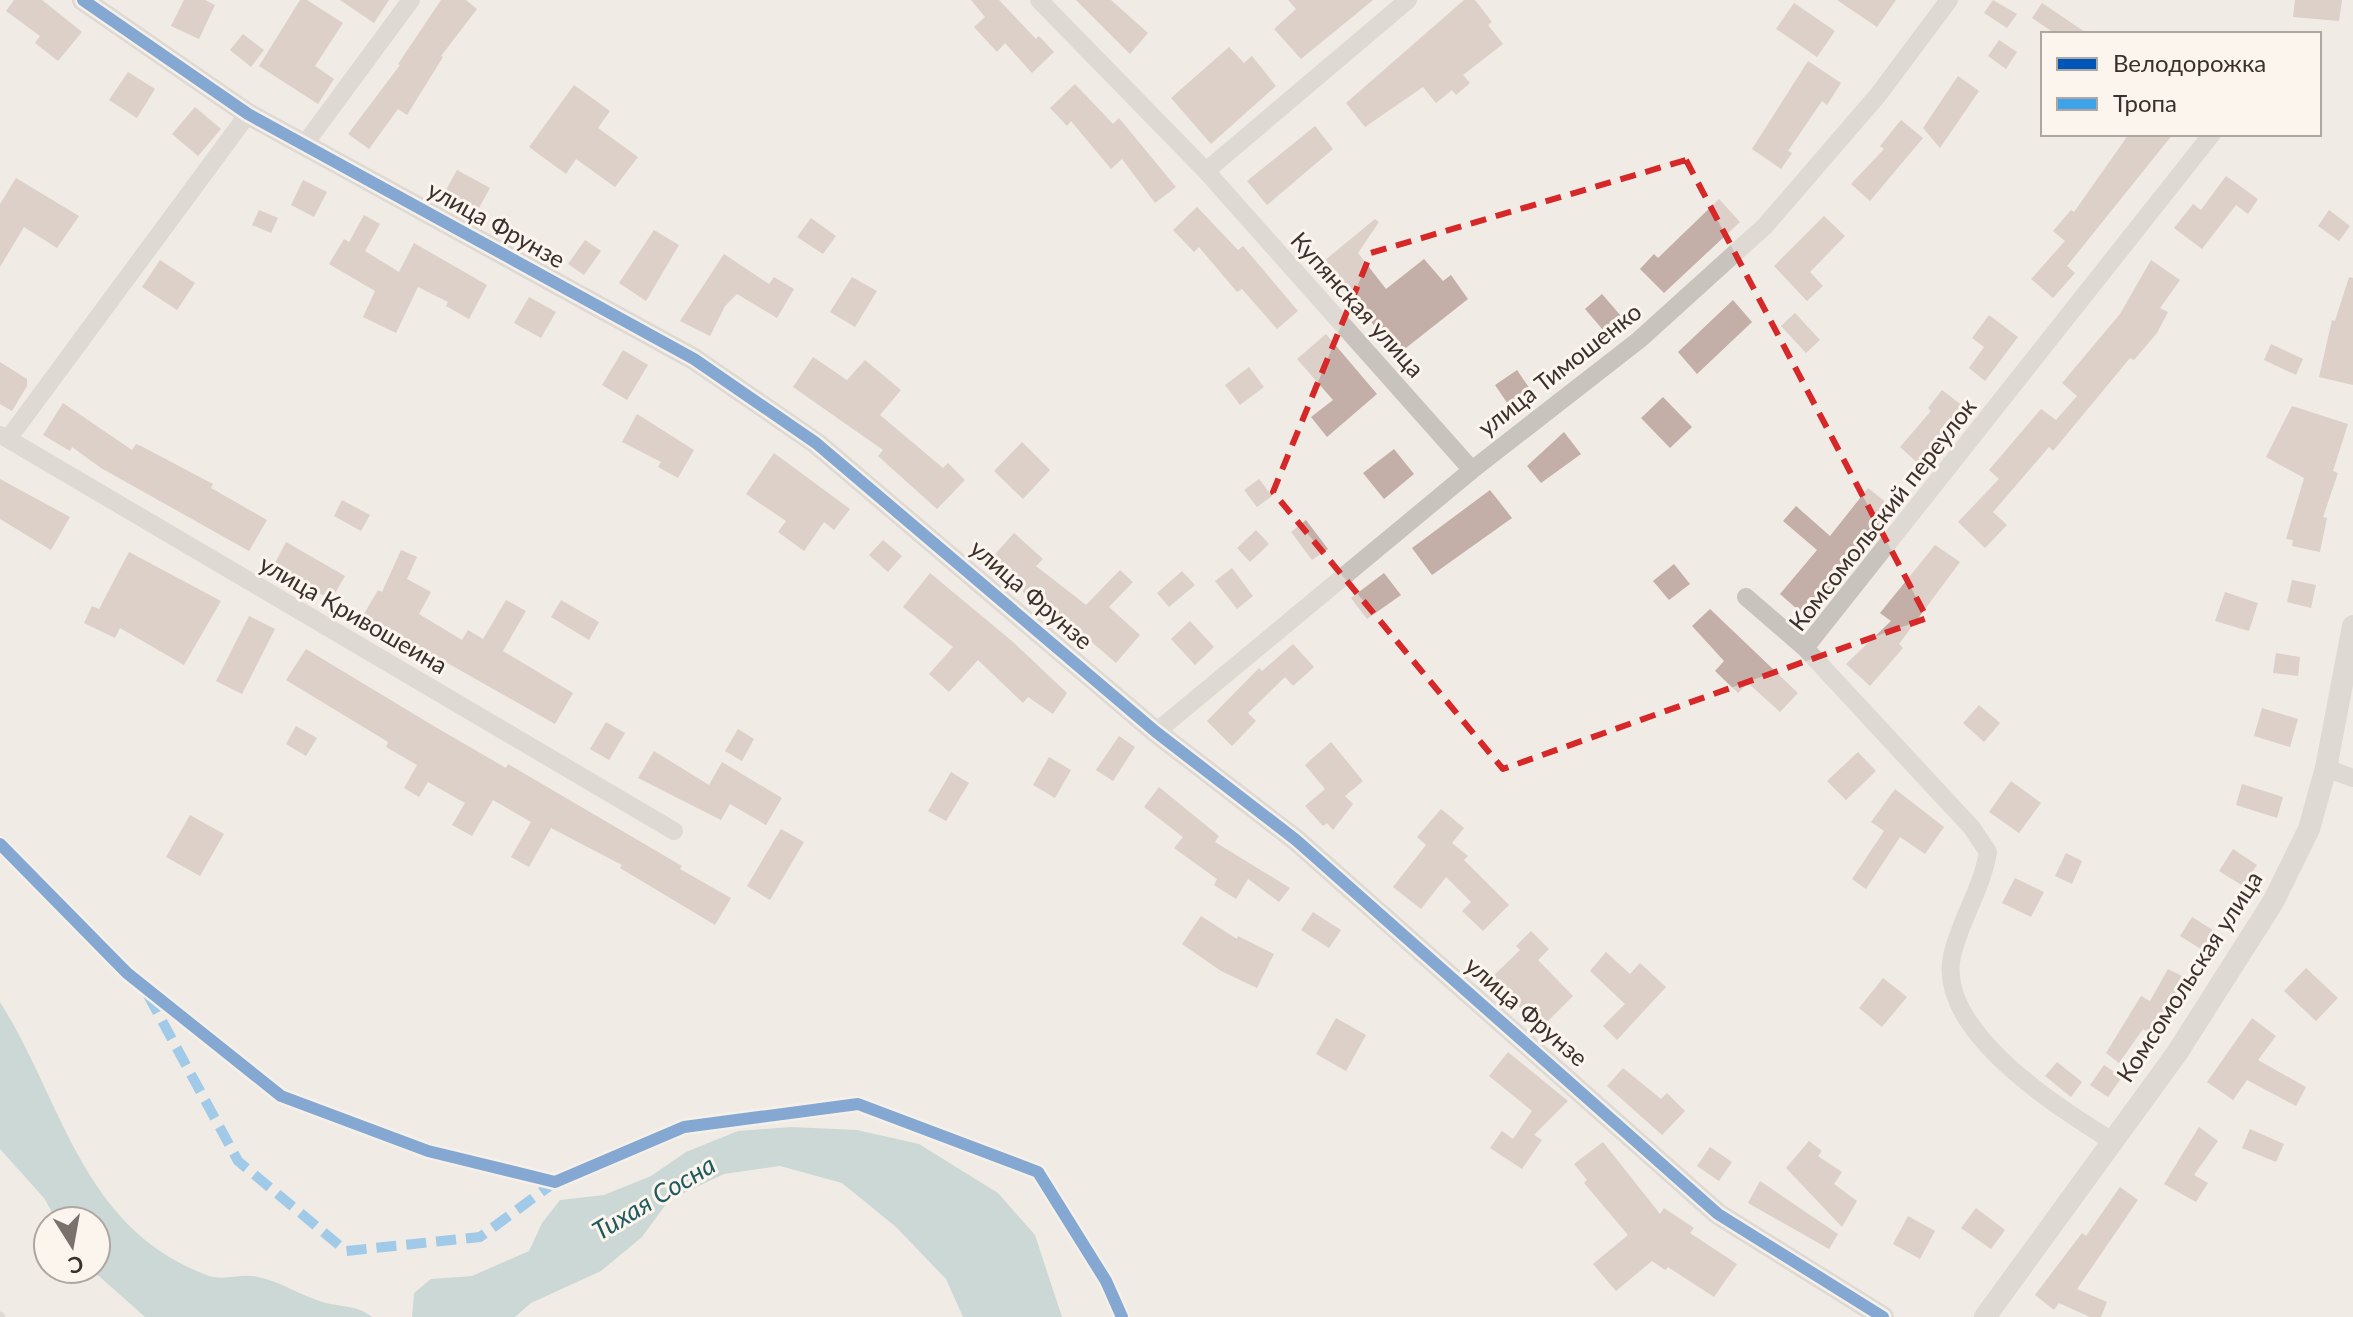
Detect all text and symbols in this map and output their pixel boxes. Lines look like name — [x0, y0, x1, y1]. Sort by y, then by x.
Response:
legend — [2041, 32, 2321, 136]
text: Велодорожка — [2113, 48, 2266, 77]
text: Тропа — [2113, 88, 2177, 117]
street label: улица Фрунзе — [423, 174, 571, 273]
street label: Купянская улица — [1285, 225, 1431, 383]
street label: улица Тимошенко — [1472, 296, 1646, 442]
street label: Комсомольский переулок — [1782, 392, 1982, 636]
street label: улица Фрунзе — [965, 533, 1099, 655]
street label: улица Кривошеина — [255, 548, 453, 679]
street label: Комсомольская улица — [2110, 865, 2268, 1087]
street label: улица Фрунзе — [1460, 950, 1594, 1072]
water label: Тихая Сосна — [586, 1148, 721, 1246]
north arrow — [32, 1205, 112, 1285]
text: С — [66, 1250, 86, 1280]

